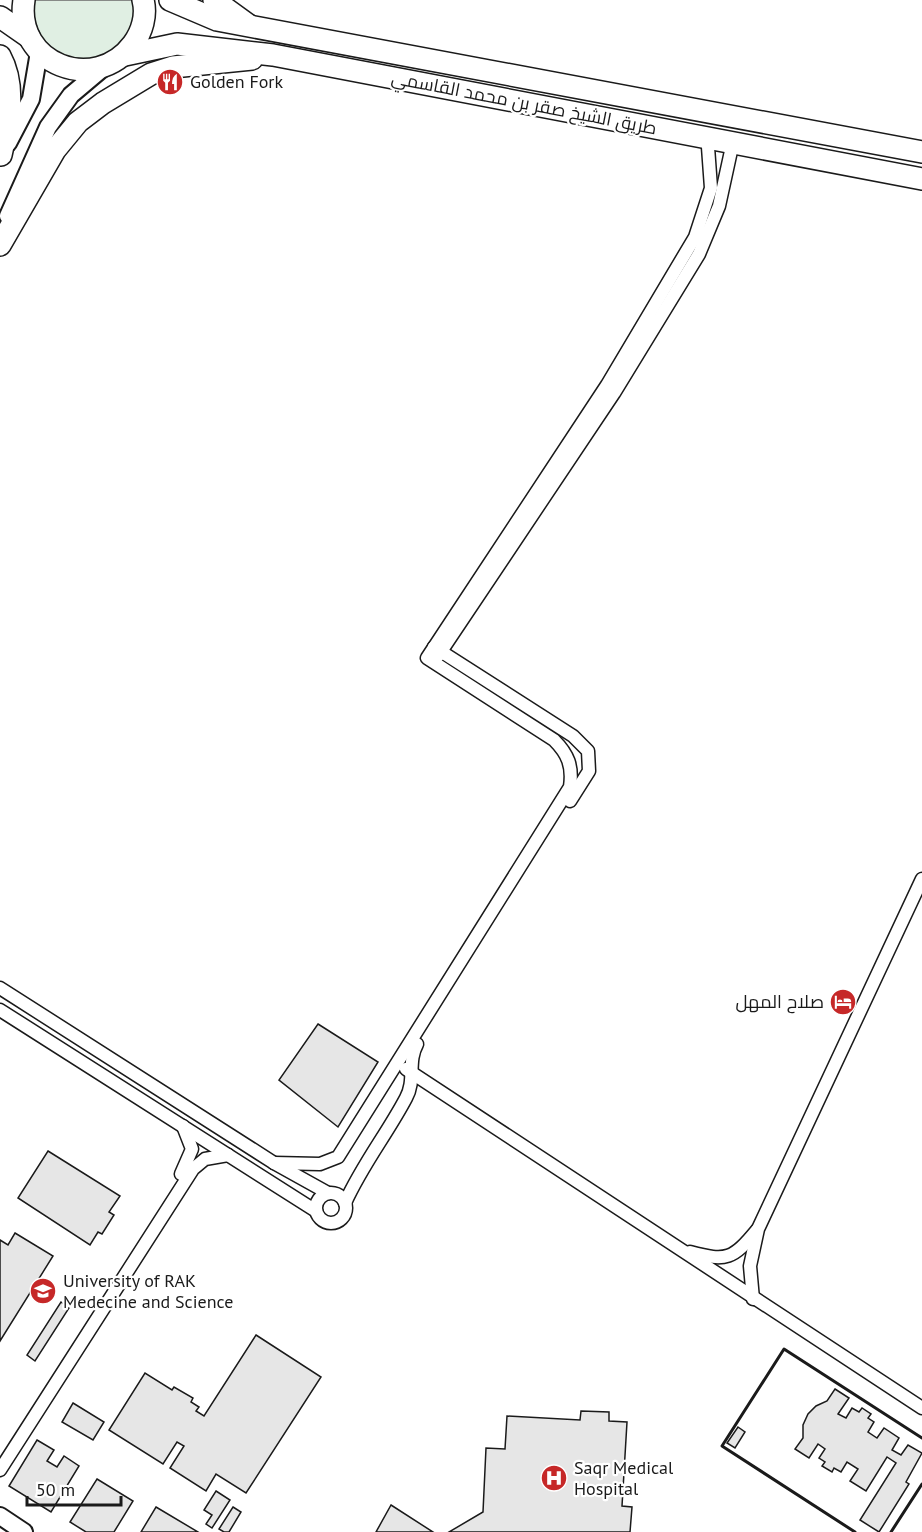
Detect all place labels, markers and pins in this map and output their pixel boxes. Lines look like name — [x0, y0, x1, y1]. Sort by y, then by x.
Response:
restaurant icon: Golden Fork — [155, 67, 185, 97]
place label: Golden Fork — [190, 70, 283, 93]
hotel icon: صلاح المهل — [828, 987, 858, 1017]
place label: صلاح المهل — [736, 990, 824, 1014]
place label: University of RAK Medecine and Science — [63, 1269, 233, 1313]
school or university icon: University of RAK Medecine and Science — [28, 1276, 58, 1306]
place label: Saqr Medical Hospital — [574, 1456, 674, 1500]
hospital icon: Saqr Medical Hospital — [539, 1463, 569, 1493]

